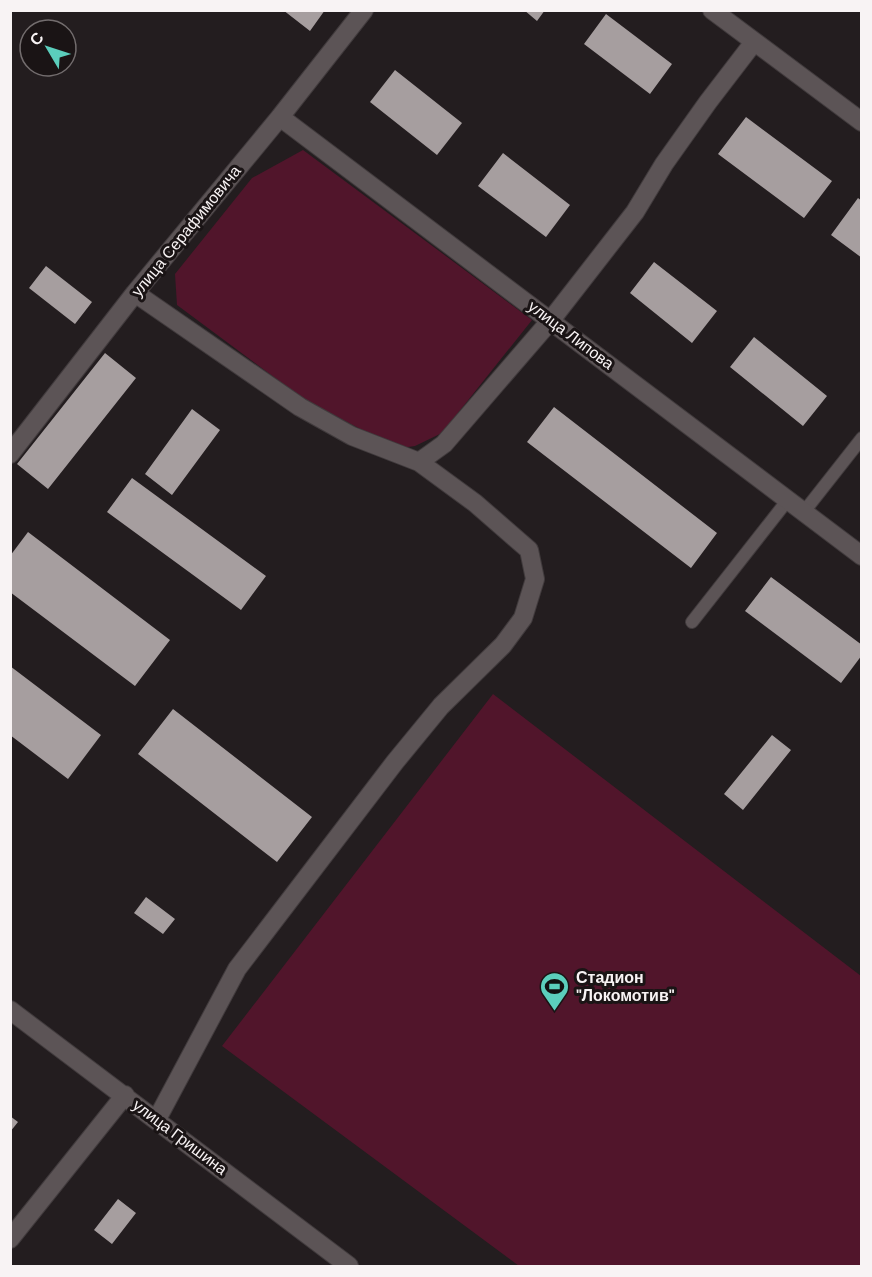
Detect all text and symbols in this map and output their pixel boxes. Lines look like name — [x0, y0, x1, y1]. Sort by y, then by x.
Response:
north arrow — [18, 18, 78, 78]
text: С — [25, 27, 49, 50]
street label: улица Серафимовича — [126, 161, 246, 301]
street label: улица Липова — [524, 296, 618, 374]
place label: Стадион "Локомотив" — [576, 967, 675, 1006]
sports icon: Стадион "Локомотив" — [539, 970, 571, 1012]
street label: улица Гришина — [128, 1095, 232, 1180]

